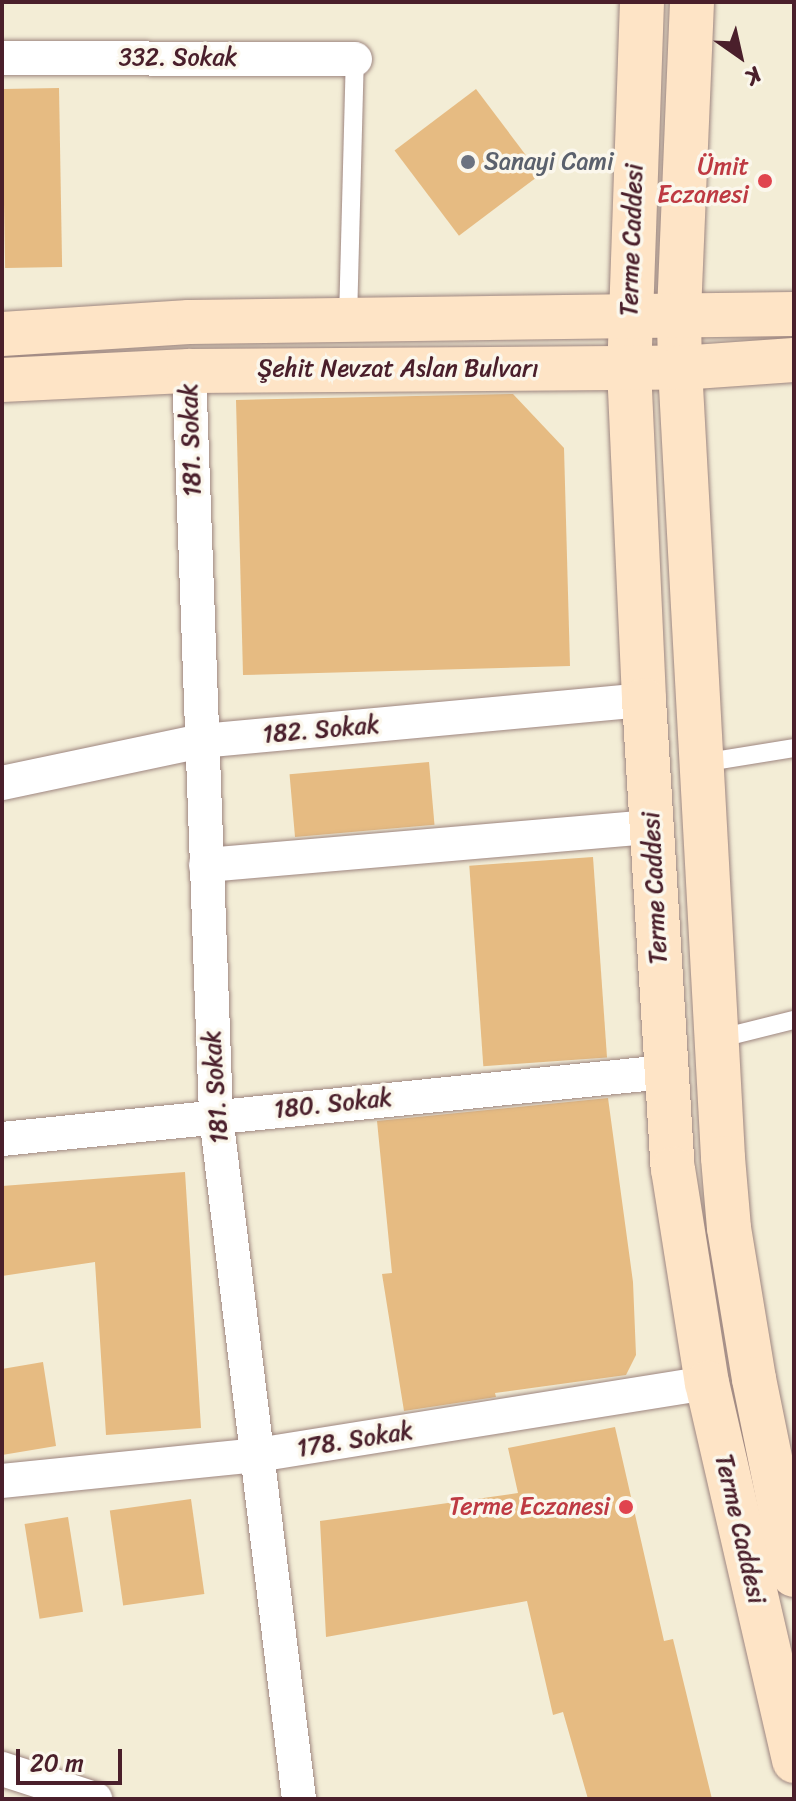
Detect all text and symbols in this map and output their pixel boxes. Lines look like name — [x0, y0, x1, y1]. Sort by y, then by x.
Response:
north arrow — [700, 16, 780, 96]
street label: 332. Sokak — [119, 44, 237, 72]
text: K — [737, 56, 770, 96]
place label: Sanayi Cami — [484, 148, 614, 176]
marker: Sanayi Cami — [459, 153, 477, 171]
place label: Ümit Eczanesi — [657, 153, 749, 209]
street label: Terme Caddesi — [615, 164, 649, 316]
marker: Ümit Eczanesi — [756, 172, 774, 190]
street label: Şehit Nevzat Aslan Bulvarı — [257, 355, 539, 383]
street label: 181. Sokak — [175, 383, 207, 497]
street label: 182. Sokak — [262, 711, 380, 749]
street label: Terme Caddesi — [637, 812, 673, 964]
street label: 181. Sokak — [198, 1029, 234, 1145]
street label: 180. Sokak — [273, 1084, 393, 1124]
street label: 178. Sokak — [295, 1417, 415, 1463]
street label: Terme Caddesi — [709, 1452, 771, 1606]
place label: Terme Eczanesi — [448, 1493, 610, 1521]
marker: Terme Eczanesi — [617, 1498, 635, 1516]
scale bar — [20, 1733, 126, 1783]
text: 20 m — [30, 1742, 84, 1784]

